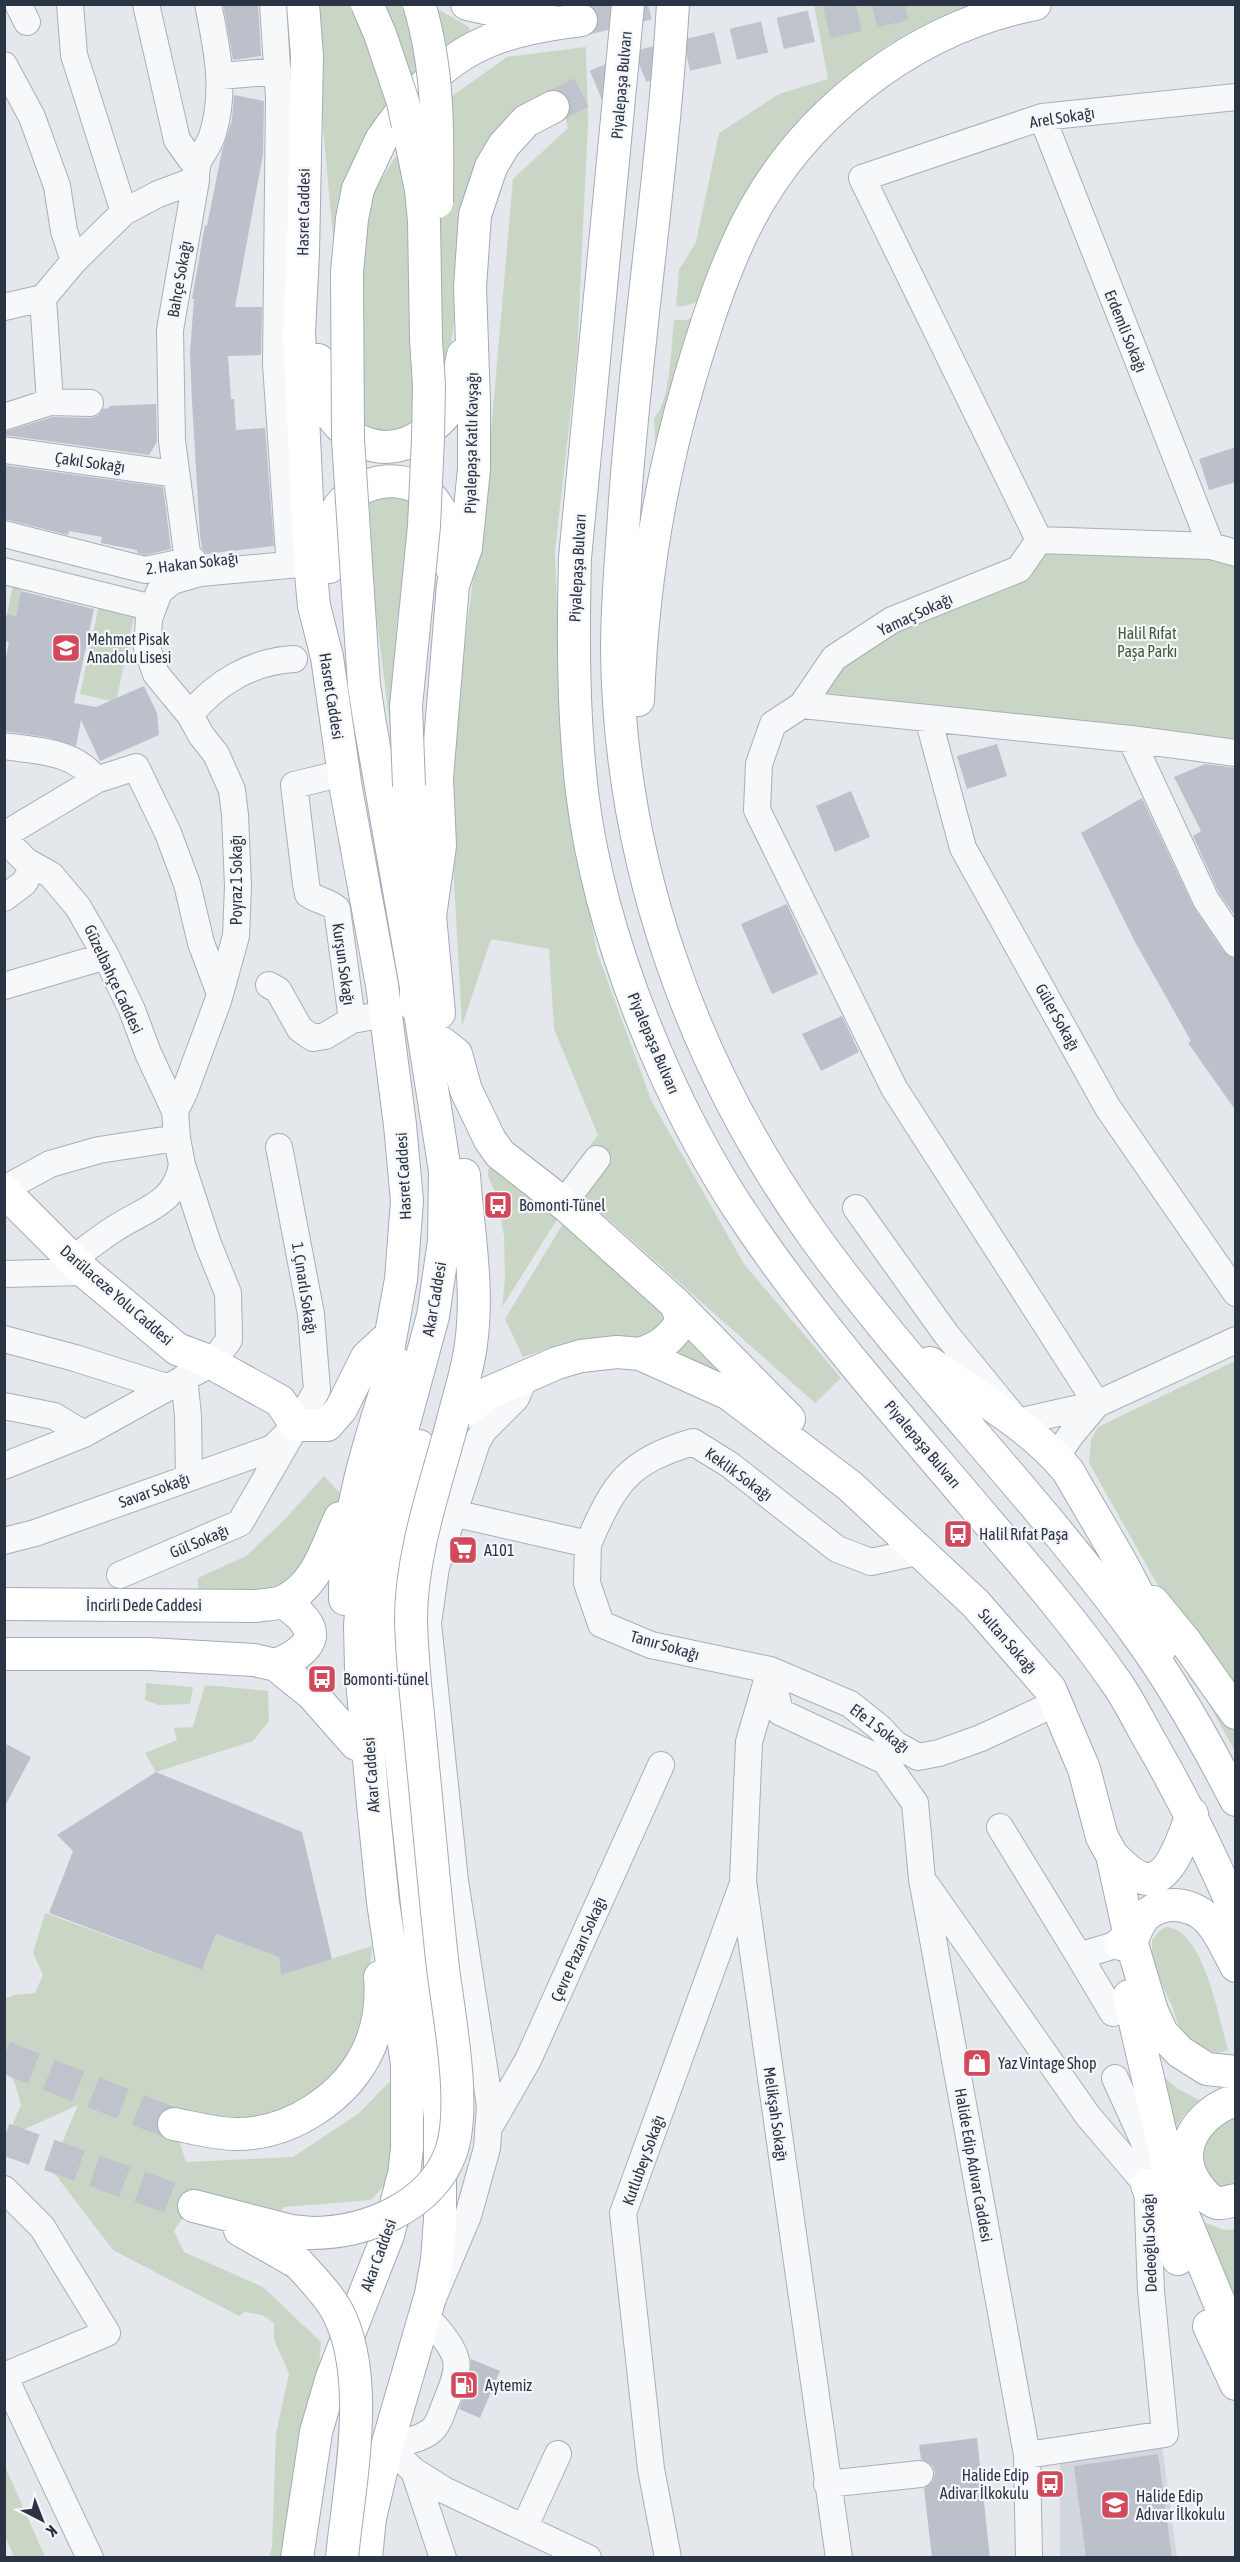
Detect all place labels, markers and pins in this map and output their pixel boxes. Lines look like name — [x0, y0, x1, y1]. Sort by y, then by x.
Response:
place label: Mehmet Pisak Anadolu Lisesi — [87, 630, 171, 666]
school or university icon: Mehmet Pisak Anadolu Lisesi — [50, 632, 82, 664]
bus stop icon: Bomonti-Tünel — [482, 1189, 514, 1221]
place label: Bomonti-Tünel — [519, 1196, 606, 1214]
bus stop icon: Halil Rıfat Paşa — [942, 1518, 974, 1550]
place label: Halil Rıfat Paşa — [979, 1525, 1068, 1544]
supermarket icon: A101 — [447, 1534, 479, 1566]
place label: A101 — [484, 1541, 514, 1559]
bus stop icon: Bomonti-tünel — [306, 1663, 338, 1695]
place label: Bomonti-tünel — [343, 1670, 430, 1688]
shop icon: Yaz Vintage Shop — [961, 2047, 993, 2079]
place label: Yaz Vintage Shop — [998, 2054, 1096, 2073]
fuel station icon: Aytemiz — [448, 2369, 480, 2401]
place label: Aytemiz — [485, 2376, 532, 2395]
place label: Halide Edip Adivar İlkokulu — [940, 2466, 1029, 2502]
bus stop icon: Halide Edip Adivar İlkokulu — [1034, 2468, 1066, 2500]
place label: Halide Edip Adıvar İlkokulu — [1136, 2487, 1225, 2523]
school or university icon: Halide Edip Adıvar İlkokulu — [1099, 2489, 1131, 2521]

